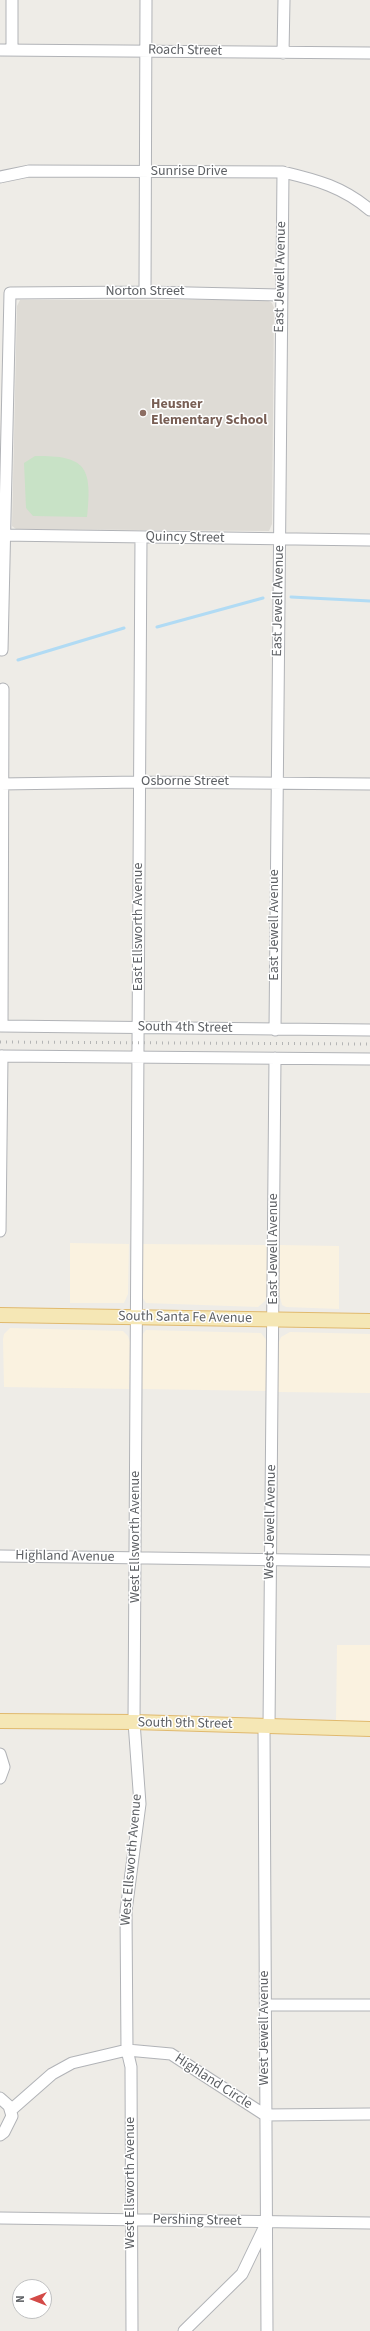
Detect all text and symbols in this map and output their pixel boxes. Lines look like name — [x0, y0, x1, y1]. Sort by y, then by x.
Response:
street label: Roach Street — [148, 42, 222, 60]
street label: Sunrise Drive — [150, 164, 228, 180]
street label: East Jewell Avenue — [272, 221, 290, 333]
street label: Norton Street — [105, 284, 185, 300]
place label: Heusner Elementary School — [151, 397, 267, 430]
marker: Heusner Elementary School — [138, 408, 148, 418]
street label: Quincy Street — [145, 529, 225, 547]
street label: East Jewell Avenue — [270, 545, 288, 657]
street label: Osborne Street — [141, 774, 229, 790]
street label: East Ellsworth Avenue — [131, 863, 147, 991]
street label: East Jewell Avenue — [267, 869, 283, 981]
street label: South 4th Street — [137, 1019, 233, 1037]
street label: East Jewell Avenue — [266, 1193, 282, 1305]
street label: South Santa Fe Avenue — [118, 1308, 252, 1328]
street label: West Jewell Avenue — [262, 1464, 280, 1580]
street label: West Ellsworth Avenue — [128, 1471, 144, 1603]
street label: Highland Avenue — [15, 1548, 115, 1566]
street label: South 9th Street — [137, 1715, 233, 1733]
street label: West Ellsworth Avenue — [118, 1793, 146, 1927]
street label: West Jewell Avenue — [257, 1971, 273, 2085]
street label: Highland Circle — [171, 2051, 255, 2113]
street label: West Ellsworth Avenue — [123, 2117, 139, 2249]
street label: Pershing Street — [152, 2212, 242, 2230]
north arrow — [12, 2279, 52, 2319]
text: N — [13, 2295, 28, 2303]

